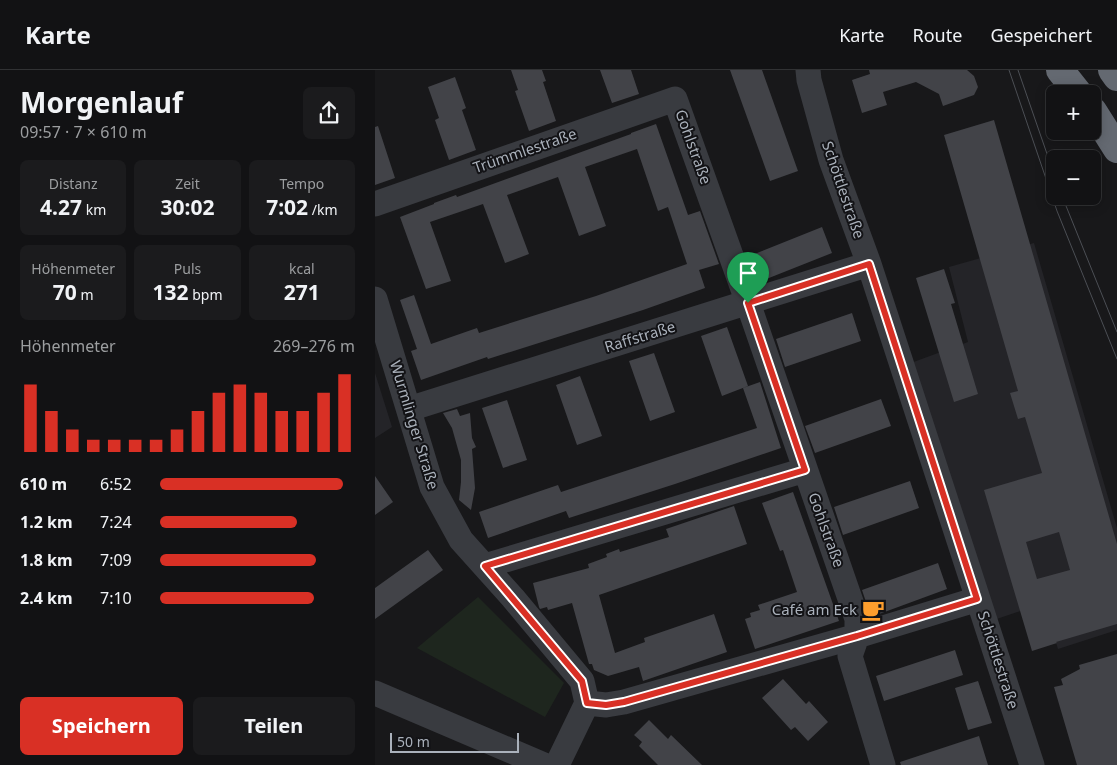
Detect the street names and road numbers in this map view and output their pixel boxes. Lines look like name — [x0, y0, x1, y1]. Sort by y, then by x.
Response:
street label: Gohlstraße — [671, 107, 717, 187]
street label: Trümmlestraße — [470, 123, 579, 177]
street label: Schöttlestraße — [818, 138, 870, 241]
street label: Raffstraße — [602, 316, 677, 356]
street label: Wurmlinger Straße — [386, 358, 444, 492]
street label: Gohlstraße — [804, 490, 850, 570]
street label: Schöttlestraße — [974, 608, 1024, 711]

